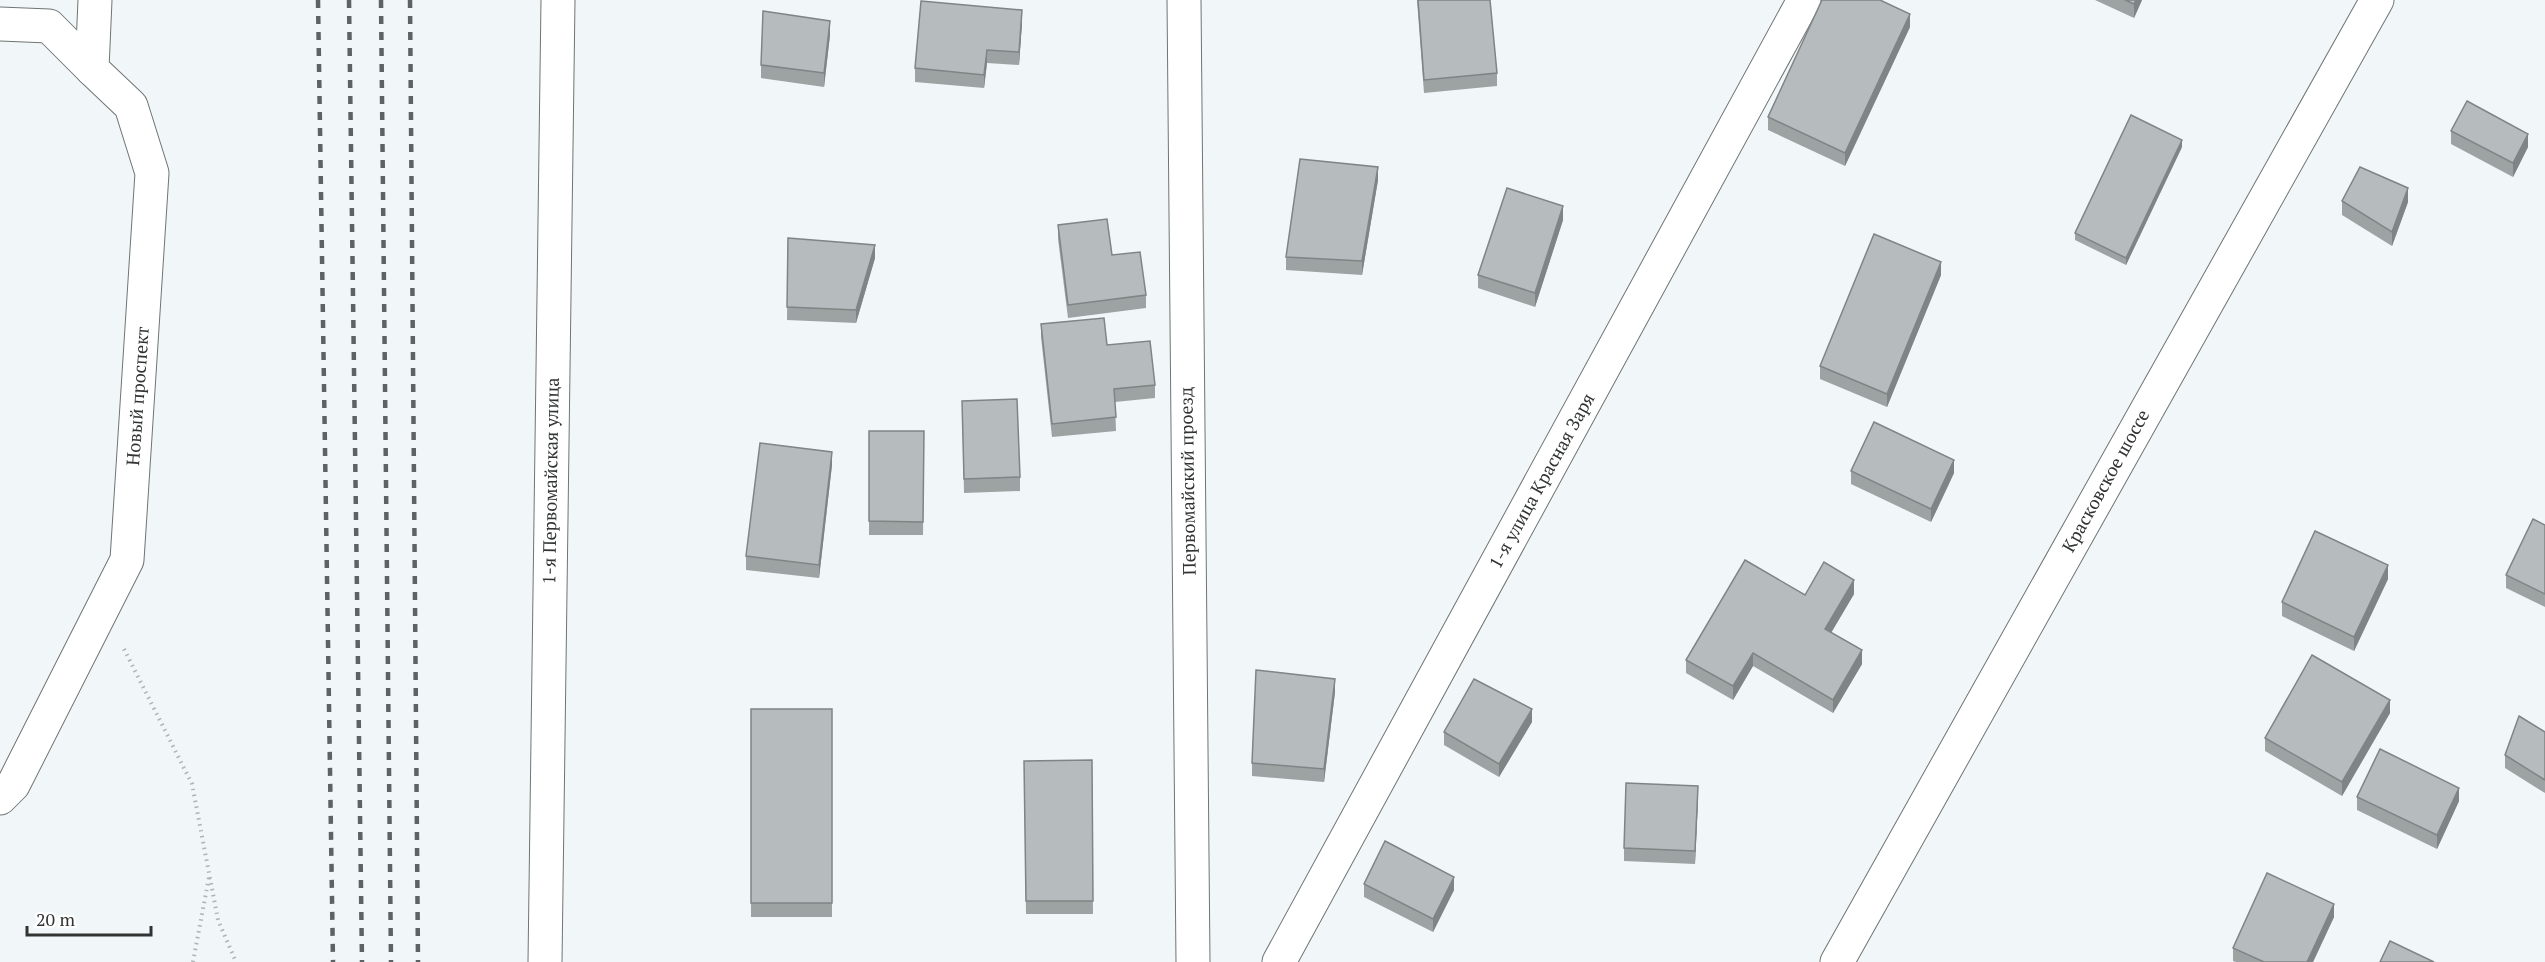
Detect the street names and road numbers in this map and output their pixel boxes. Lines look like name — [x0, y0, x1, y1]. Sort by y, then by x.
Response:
street label: Новый проспект — [120, 325, 154, 466]
street label: 1-я Первомайская улица — [536, 377, 564, 585]
street label: Первомайский проезд — [1173, 387, 1201, 575]
street label: 1-я улица Красная Заря — [1483, 388, 1599, 573]
street label: Красковское шоссе — [2056, 405, 2154, 556]

